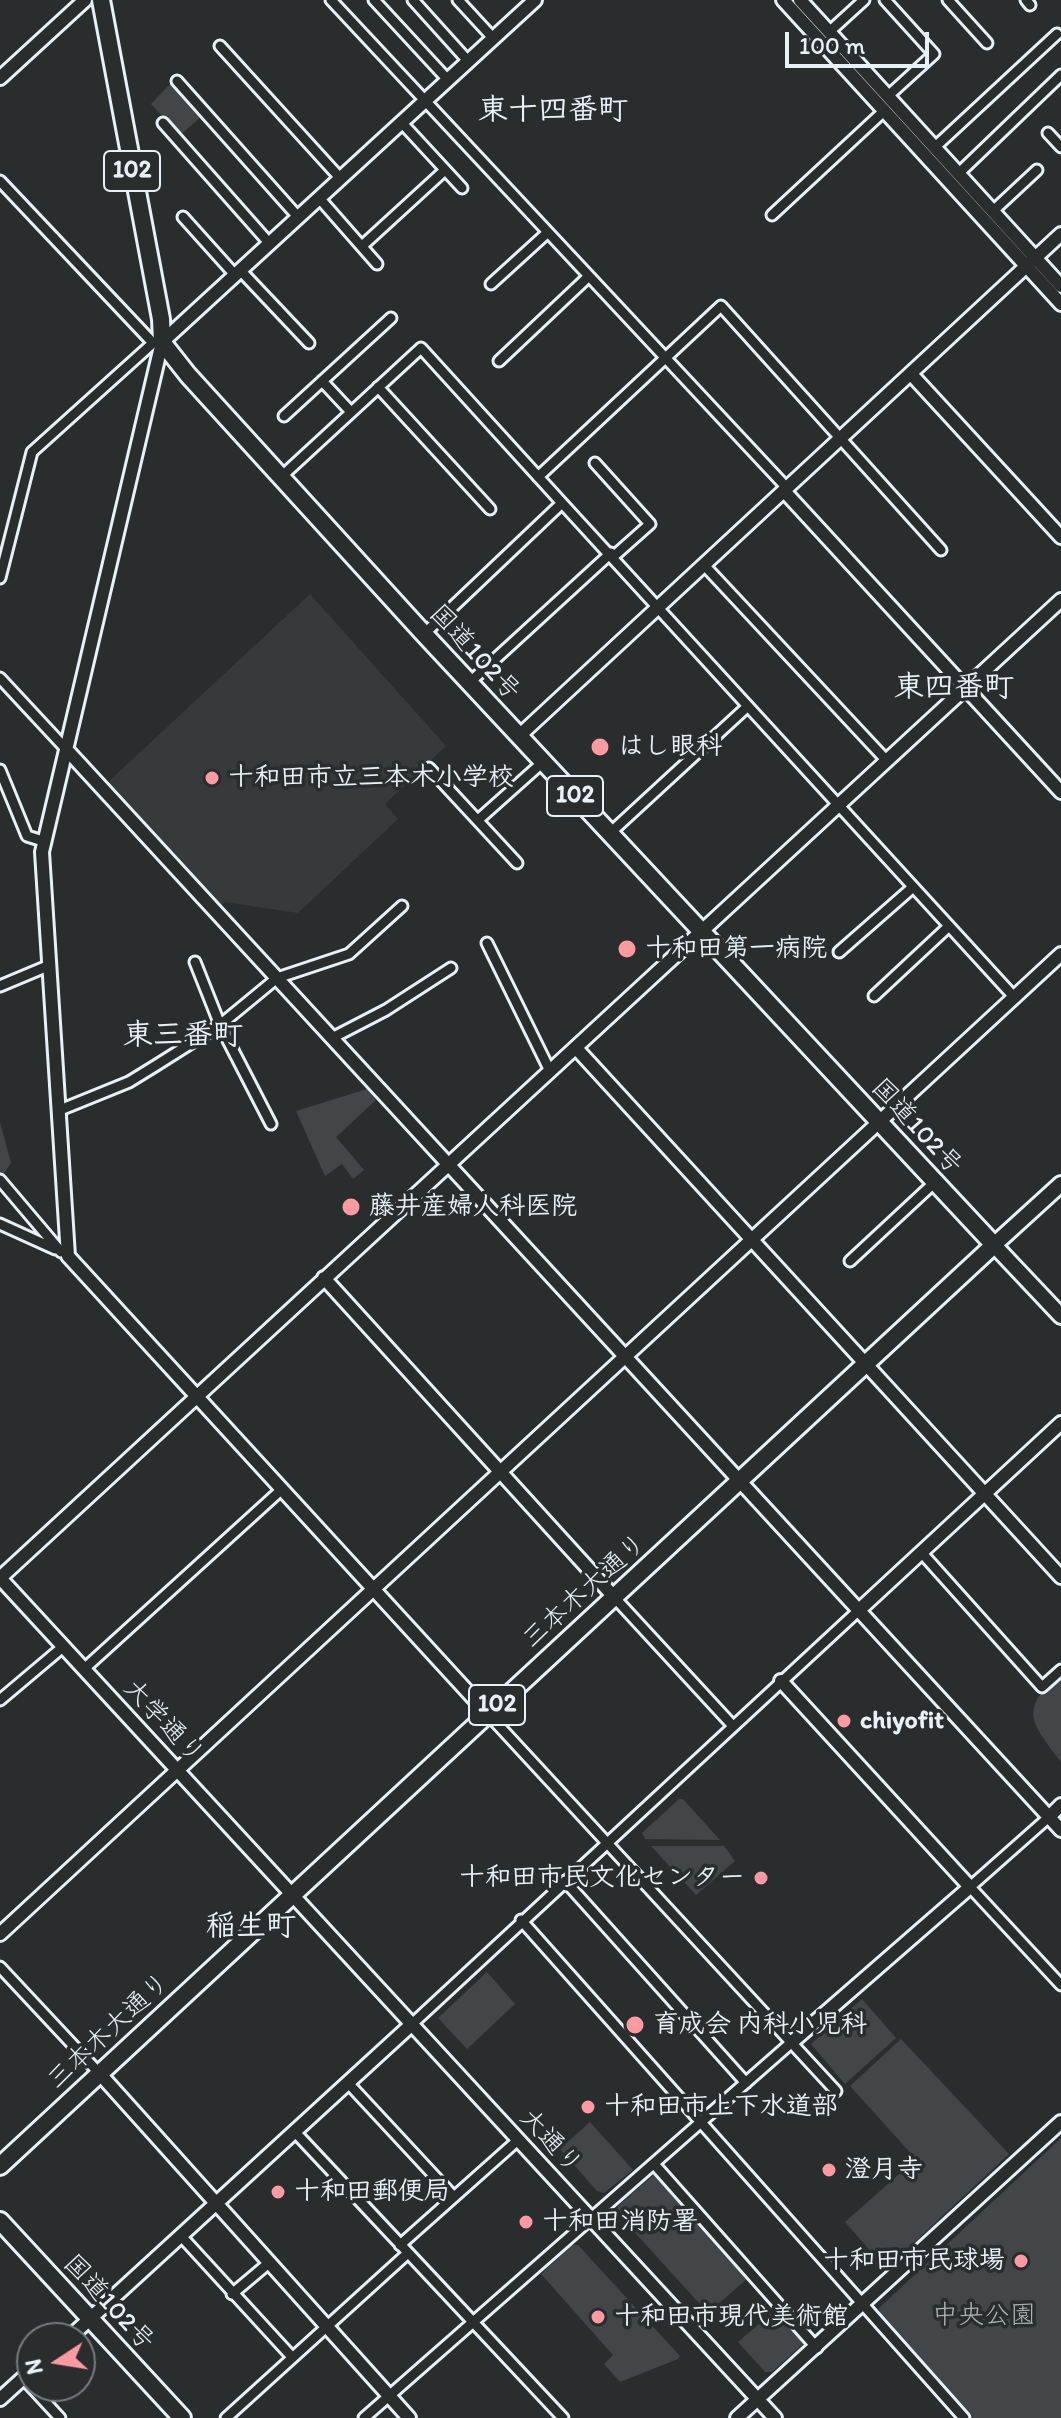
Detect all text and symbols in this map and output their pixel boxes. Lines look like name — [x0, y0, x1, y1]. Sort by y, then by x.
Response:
scale bar — [789, 16, 933, 66]
text: 100 m — [799, 31, 865, 60]
district label: 東十四番町 — [478, 93, 628, 129]
road number: 102 — [104, 151, 160, 191]
street label: 国道102号 — [422, 599, 526, 707]
district label: 東四番町 — [894, 670, 1014, 706]
place label: はし眼科 — [618, 731, 722, 763]
marker: はし眼科 — [589, 736, 611, 758]
place label: 十和田市立三本木小学校 — [228, 762, 514, 794]
marker: 十和田市立三本木小学校 — [203, 769, 221, 787]
road number: 102 — [547, 776, 603, 816]
place label: 十和田第一病院 — [645, 933, 827, 965]
marker: 十和田第一病院 — [616, 938, 638, 960]
district label: 東三番町 — [123, 1018, 243, 1054]
street label: 国道102号 — [864, 1073, 968, 1181]
place label: 藤井産婦人科医院 — [369, 1191, 577, 1223]
marker: 藤井産婦人科医院 — [340, 1196, 362, 1218]
street label: 三本木大通り — [517, 1528, 653, 1656]
street label: 大学通り — [116, 1673, 210, 1771]
road number: 102 — [469, 1685, 525, 1725]
place label: chiyofit — [860, 1705, 944, 1737]
marker: chiyofit — [835, 1712, 853, 1730]
place label: 十和田市民文化センター — [459, 1862, 745, 1894]
marker: 十和田市民文化センター — [752, 1869, 770, 1887]
district label: 稲生町 — [206, 1909, 296, 1945]
street label: 三本木大通り — [41, 1967, 177, 2097]
place label: 育成会 内科小児科 — [653, 2009, 867, 2041]
marker: 育成会 内科小児科 — [624, 2014, 646, 2036]
place label: 十和田市上下水道部 — [604, 2091, 838, 2123]
marker: 十和田市上下水道部 — [579, 2098, 597, 2116]
street label: 大通り — [512, 2103, 588, 2181]
place label: 澄月寺 — [845, 2154, 923, 2186]
marker: 澄月寺 — [820, 2161, 838, 2179]
place label: 十和田郵便局 — [294, 2176, 450, 2208]
marker: 十和田郵便局 — [269, 2183, 287, 2201]
place label: 十和田消防署 — [542, 2206, 698, 2238]
marker: 十和田消防署 — [517, 2213, 535, 2231]
place label: 十和田市民球場 — [823, 2245, 1005, 2277]
street label: 国道102号 — [56, 2249, 160, 2357]
marker: 十和田市民球場 — [1012, 2252, 1030, 2270]
park label: 中央公園 — [932, 2300, 1036, 2332]
place label: 十和田市現代美術館 — [614, 2301, 848, 2333]
marker: 十和田市現代美術館 — [589, 2308, 607, 2326]
north arrow — [16, 2322, 96, 2402]
text: N — [19, 2357, 49, 2377]

